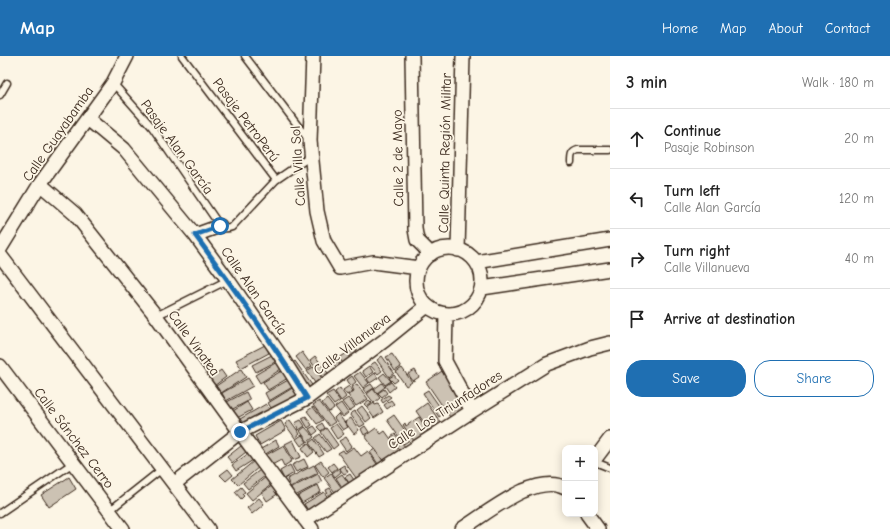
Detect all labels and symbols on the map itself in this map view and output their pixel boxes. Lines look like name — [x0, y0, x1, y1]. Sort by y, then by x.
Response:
street label: Calle Quinta Región Militar — [435, 72, 455, 233]
street label: Pasaje PetroPerú — [209, 75, 283, 165]
street label: Calle Guayabamba — [19, 83, 97, 185]
street label: Pasaje Alan García — [137, 96, 217, 198]
street label: Calle 2 de Mayo — [389, 109, 407, 207]
street label: Calle Villa Sol — [287, 125, 309, 207]
route start — [211, 217, 229, 235]
street label: Calle Alan García — [217, 244, 291, 338]
street label: Calle Vinatea — [164, 307, 224, 379]
street label: Calle Villanueva — [310, 309, 394, 379]
street label: Calle Los Triunfadores — [385, 367, 506, 453]
street label: Calle Sánchez Cerro — [30, 384, 118, 492]
route end — [231, 423, 249, 441]

